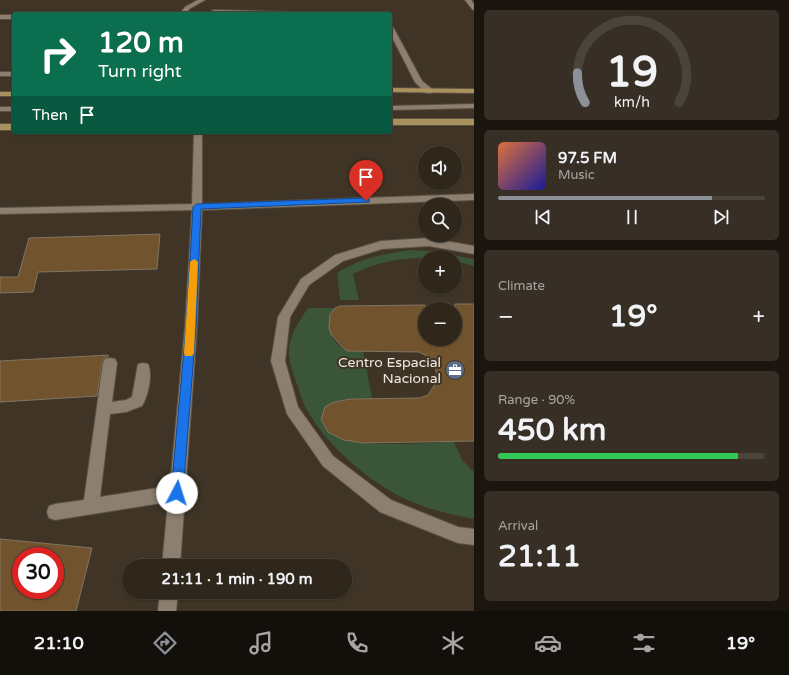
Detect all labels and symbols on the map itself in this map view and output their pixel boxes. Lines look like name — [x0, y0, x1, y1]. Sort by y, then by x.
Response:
pin — [349, 160, 383, 201]
place label: Centro Espacial Nacional — [338, 354, 441, 387]
office icon: Centro Espacial Nacional — [444, 359, 466, 381]
position arrow — [156, 472, 198, 514]
speed limit sign: 30 — [12, 547, 64, 599]

